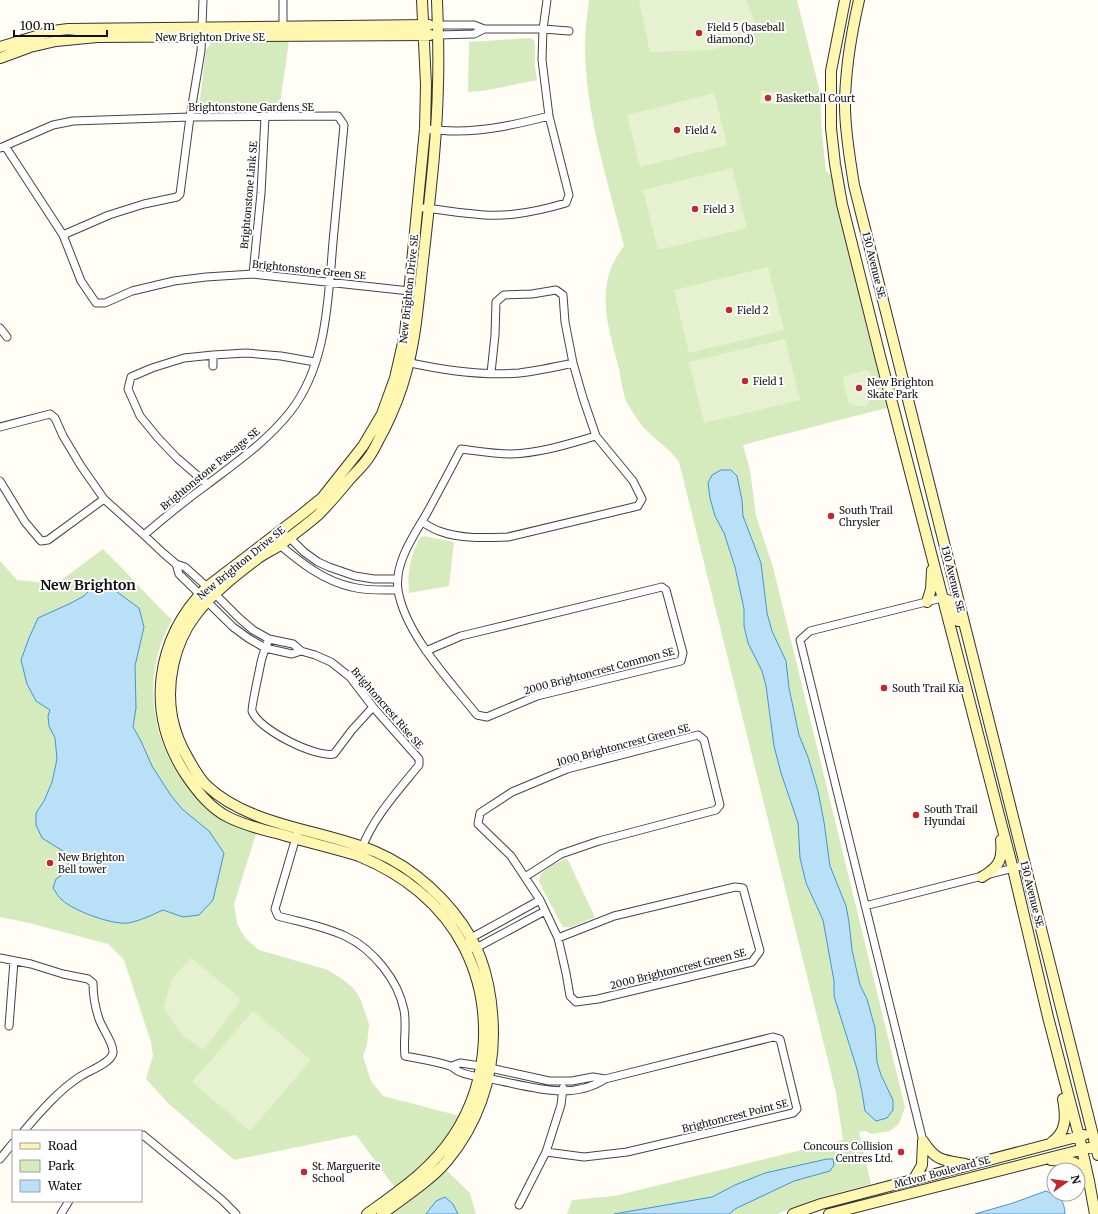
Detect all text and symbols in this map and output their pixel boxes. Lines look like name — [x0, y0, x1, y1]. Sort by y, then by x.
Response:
scale bar — [14, 12, 107, 38]
text: 100 m — [20, 18, 55, 33]
place label: Field 5 (baseball diamond) — [707, 21, 785, 46]
marker: Field 5 (baseball diamond) — [694, 28, 704, 38]
street label: New Brighton Drive SE — [155, 31, 265, 44]
place label: Basketball Court — [776, 92, 855, 105]
marker: Basketball Court — [763, 93, 773, 103]
street label: Brightonstone Gardens SE — [188, 101, 315, 114]
place label: Field 4 — [685, 124, 717, 137]
marker: Field 4 — [672, 125, 682, 135]
street label: Brightonstone Link SE — [238, 140, 260, 250]
place label: Field 3 — [703, 203, 735, 216]
marker: Field 3 — [690, 204, 700, 214]
street label: 130 Avenue SE — [859, 230, 889, 300]
street label: New Brighton Drive SE — [397, 233, 421, 344]
street label: Brightonstone Green SE — [251, 258, 367, 283]
place label: Field 2 — [737, 304, 769, 317]
marker: Field 2 — [724, 305, 734, 315]
place label: Field 1 — [753, 375, 784, 388]
marker: Field 1 — [740, 376, 750, 386]
place label: New Brighton Skate Park — [867, 376, 934, 401]
marker: New Brighton Skate Park — [854, 383, 864, 393]
street label: Brightonstone Passage SE — [158, 424, 263, 513]
place label: South Trail Chrysler — [839, 504, 893, 529]
marker: South Trail Chrysler — [826, 511, 836, 521]
street label: New Brighton Drive SE — [194, 523, 288, 603]
street label: 130 Avenue SE — [938, 544, 968, 614]
district label: New Brighton — [40, 576, 136, 594]
street label: 2000 Brightoncrest Common SE — [522, 644, 676, 697]
street label: Brightoncrest Rise SE — [348, 665, 426, 752]
place label: South Trail Kia — [892, 682, 965, 695]
marker: South Trail Kia — [879, 683, 889, 693]
street label: 1000 Brightoncrest Green SE — [555, 721, 692, 769]
place label: South Trail Hyundai — [924, 803, 978, 828]
marker: South Trail Hyundai — [911, 810, 921, 820]
place label: New Brighton Bell tower — [58, 851, 125, 876]
marker: New Brighton Bell tower — [45, 858, 55, 868]
street label: 130 Avenue SE — [1017, 859, 1047, 929]
street label: 2000 Brightoncrest Green SE — [609, 946, 748, 992]
street label: Brightoncrest Point SE — [681, 1096, 790, 1135]
legend — [12, 1130, 142, 1202]
text: Road — [48, 1138, 77, 1153]
place label: Concours Collision Centres Ltd. — [803, 1140, 893, 1165]
marker: Concours Collision Centres Ltd. — [896, 1147, 906, 1157]
street label: McIvor Boulevard SE — [892, 1153, 992, 1191]
text: Park — [48, 1158, 75, 1173]
place label: St. Marguerite School — [312, 1160, 380, 1185]
north arrow — [1046, 1162, 1086, 1202]
marker: St. Marguerite School — [299, 1167, 309, 1177]
text: N — [1068, 1174, 1084, 1186]
text: Water — [47, 1178, 83, 1193]

